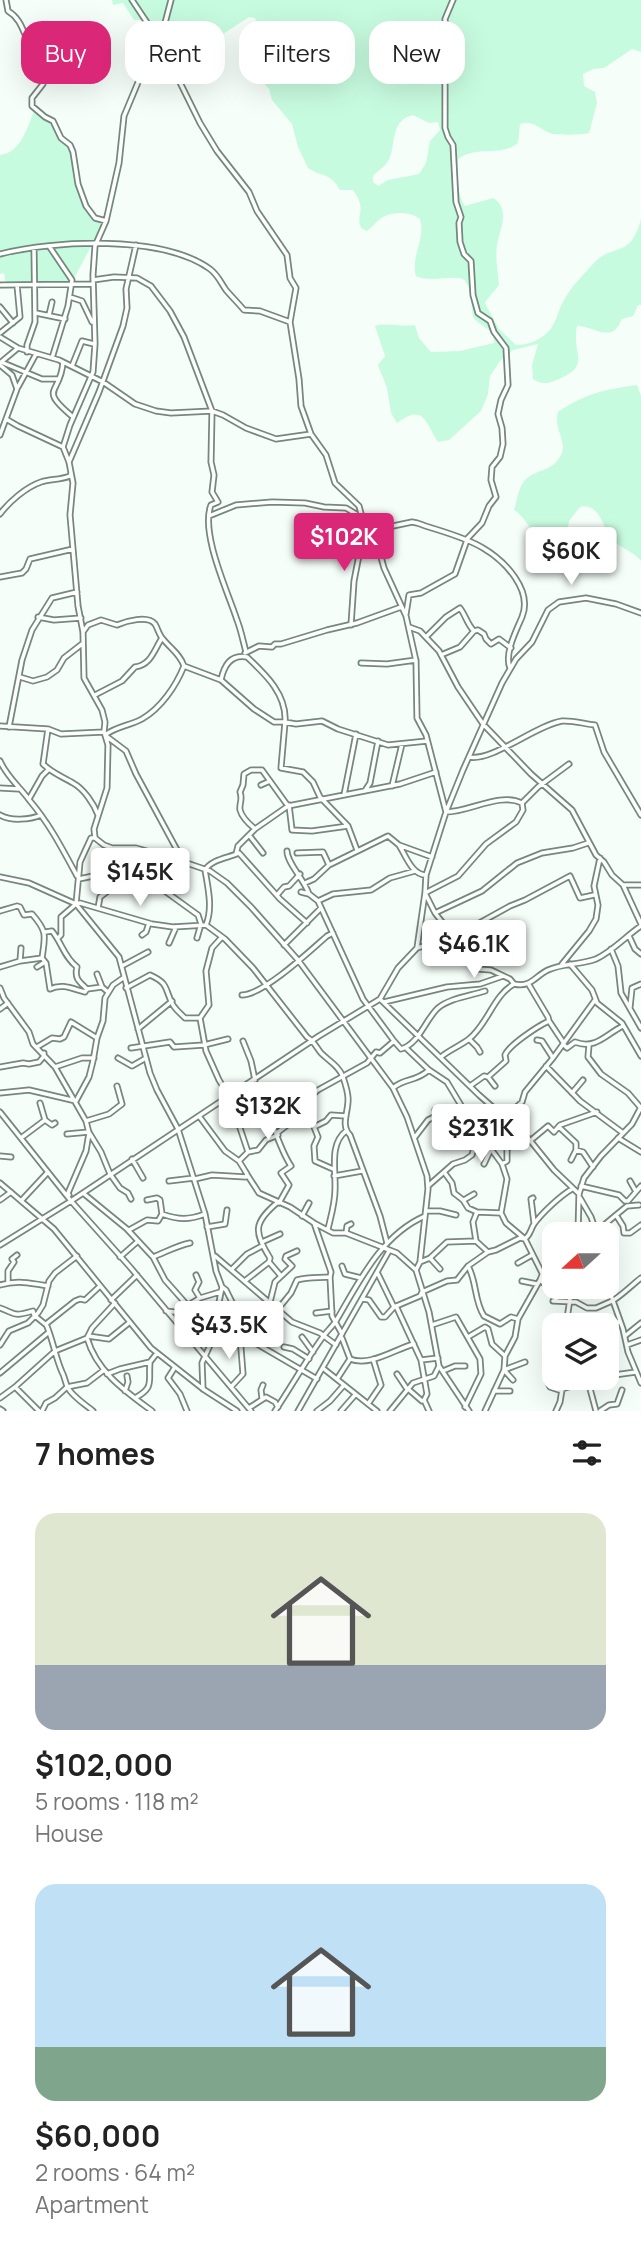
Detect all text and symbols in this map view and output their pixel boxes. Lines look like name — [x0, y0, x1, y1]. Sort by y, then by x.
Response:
chip: Buy — [21, 21, 111, 84]
chip: Rent — [125, 21, 225, 84]
chip: Filters — [239, 21, 355, 84]
chip: New — [369, 21, 465, 84]
pin: $102K — [295, 514, 393, 573]
text: $102K — [310, 520, 378, 552]
pin: $60K — [530, 528, 612, 587]
text: $60K — [542, 534, 600, 566]
pin: $145K — [91, 848, 189, 908]
text: $145K — [107, 855, 173, 887]
pin: $46.1K — [417, 920, 531, 980]
text: $46.1K — [438, 927, 510, 959]
pin: $132K — [219, 1082, 317, 1142]
text: $132K — [235, 1089, 301, 1121]
pin: $231K — [432, 1104, 530, 1164]
text: $231K — [448, 1111, 514, 1143]
north arrow — [542, 1222, 620, 1298]
map controls — [542, 1222, 619, 1390]
pin: $43.5K — [172, 1302, 286, 1361]
text: $43.5K — [190, 1308, 268, 1340]
button: layers — [542, 1313, 619, 1390]
text: 7 homes — [35, 1433, 155, 1474]
icon: filters — [568, 1434, 606, 1472]
icon: home — [258, 1558, 384, 1684]
text: $102,000 — [35, 1744, 173, 1785]
text: 5 rooms · 118 m² — [35, 1785, 199, 1817]
text: House — [35, 1817, 104, 1849]
icon: home — [258, 1929, 384, 2055]
text: $60,000 — [35, 2115, 161, 2156]
text: 2 rooms · 64 m² — [35, 2156, 195, 2188]
text: Apartment — [35, 2188, 149, 2220]

